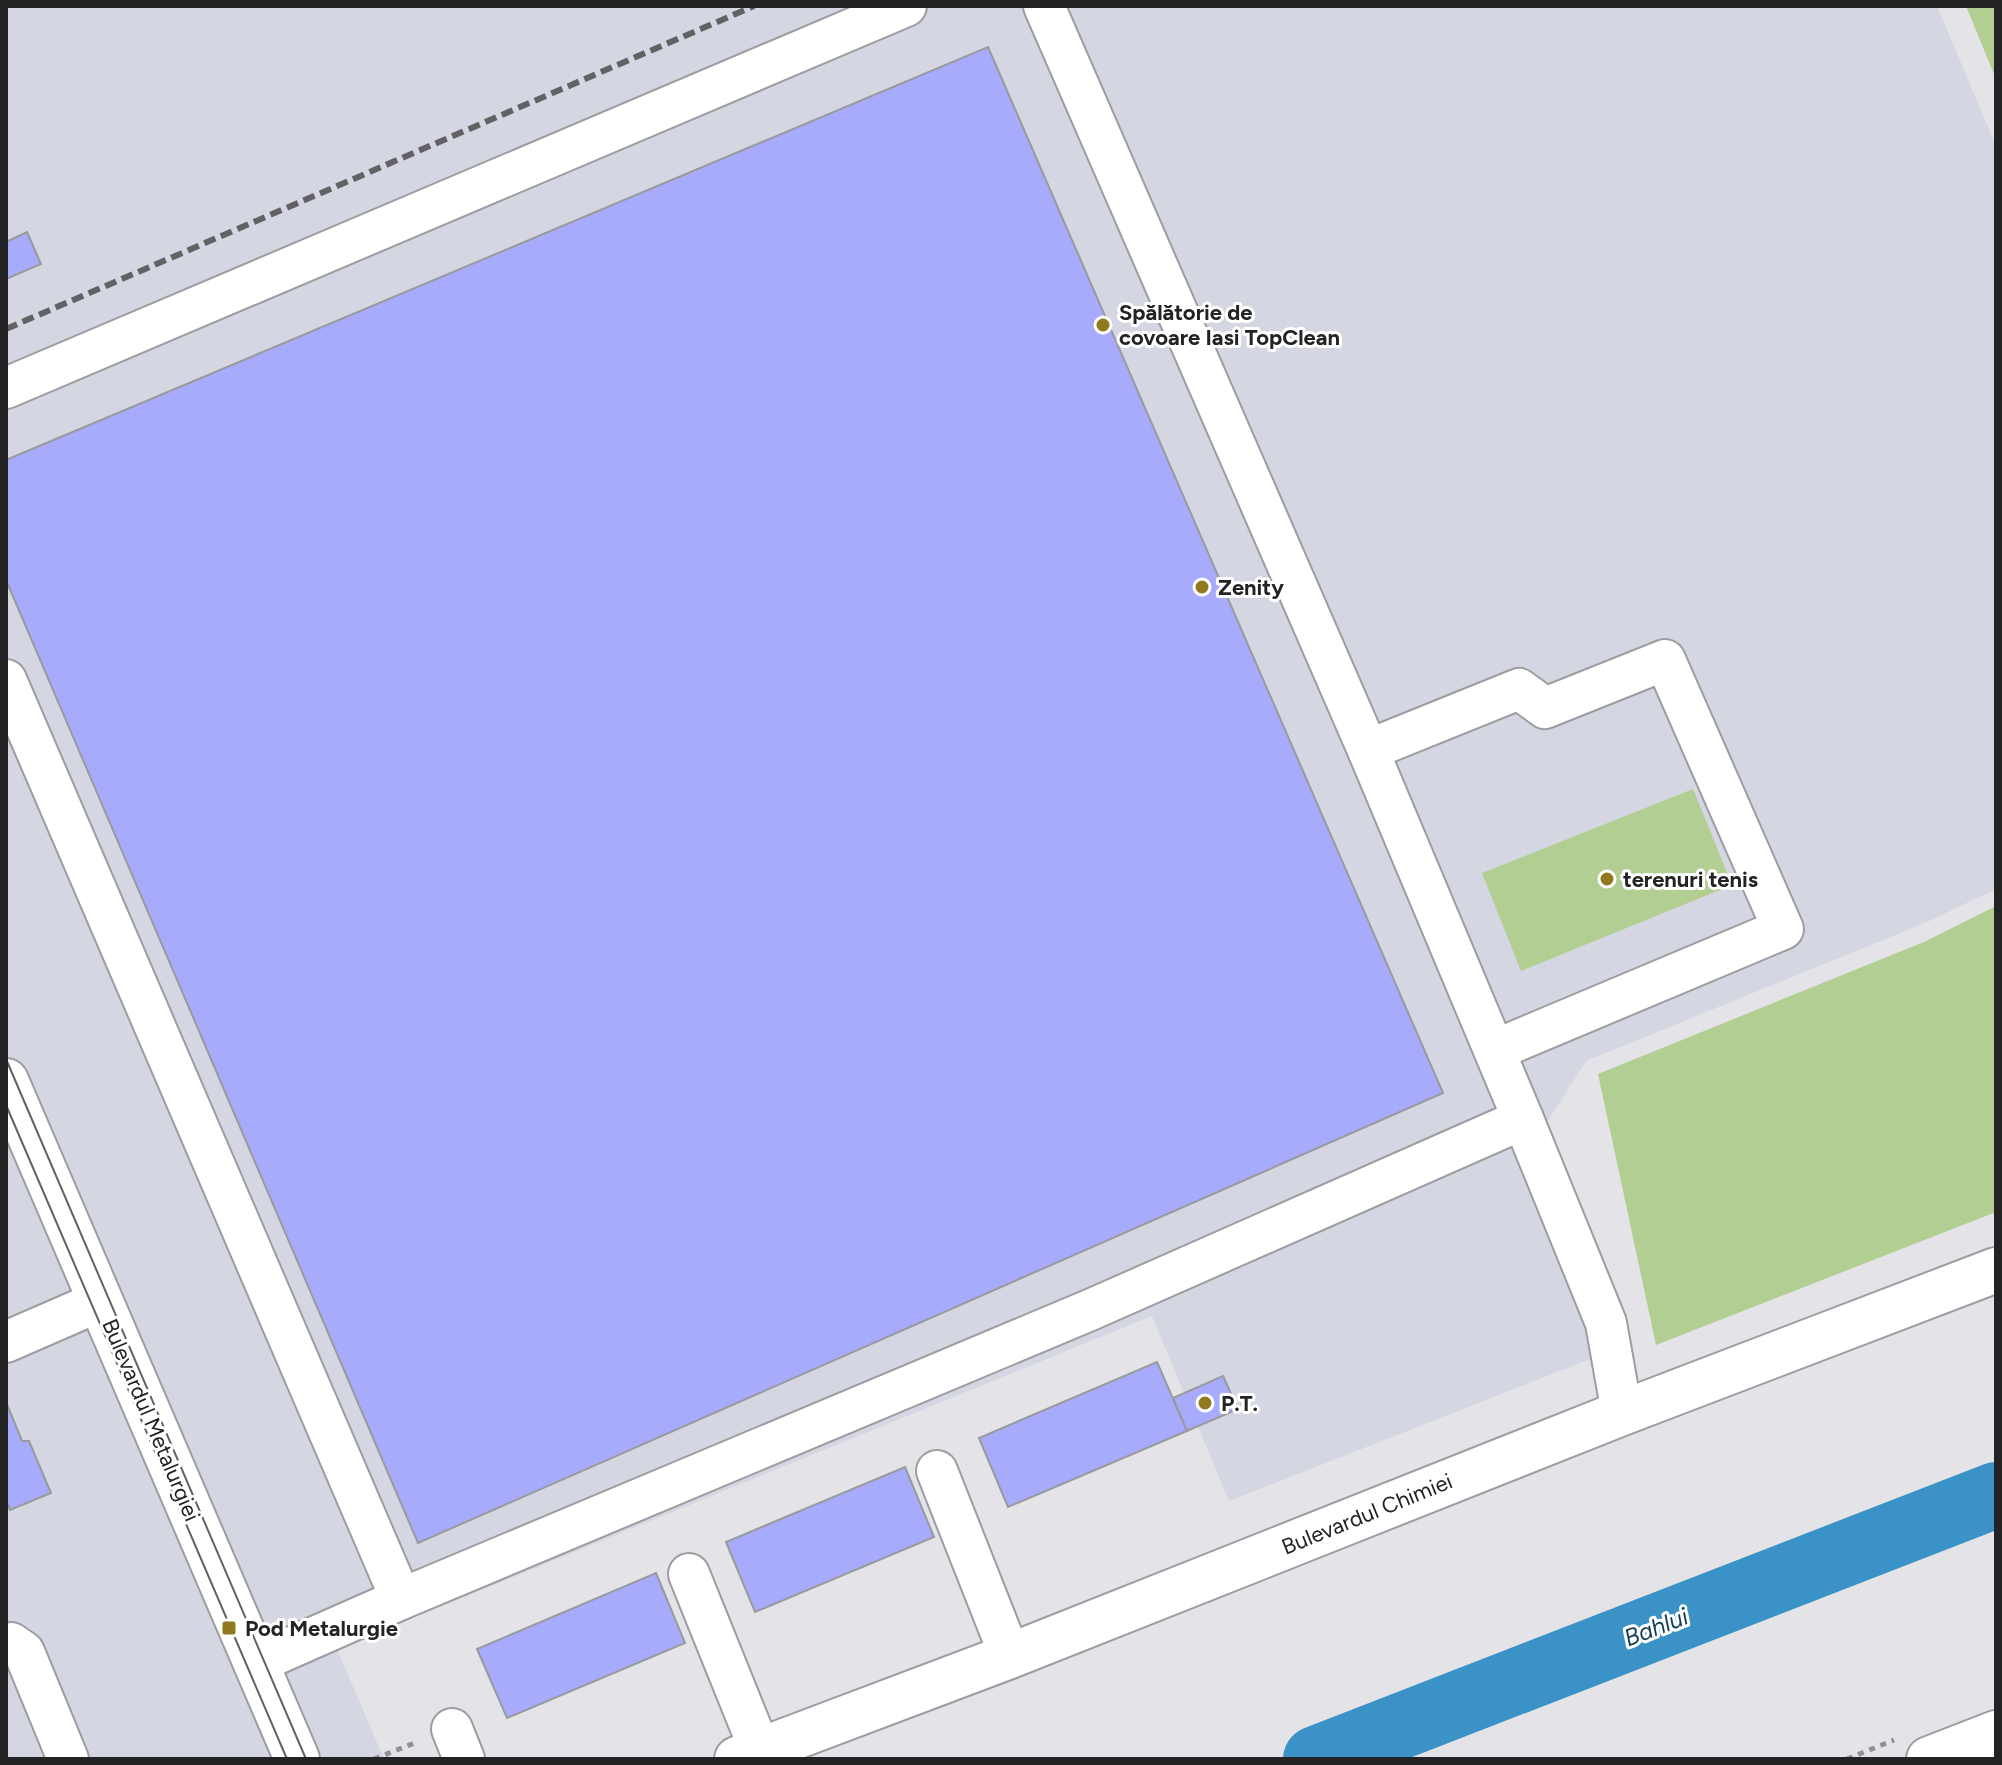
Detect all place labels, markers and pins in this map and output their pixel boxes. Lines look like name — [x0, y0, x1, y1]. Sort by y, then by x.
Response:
place label: Spălătorie de covoare Iasi TopClean — [1119, 299, 1340, 351]
marker: Spălătorie de covoare Iasi TopClean — [1094, 316, 1112, 334]
place label: Zenity — [1218, 574, 1284, 601]
marker: Zenity — [1193, 578, 1211, 596]
place label: terenuri tenis — [1623, 866, 1758, 893]
marker: terenuri tenis — [1598, 870, 1616, 888]
place label: P.T. — [1221, 1390, 1258, 1417]
marker: P.T. — [1196, 1394, 1214, 1412]
place label: Pod Metalurgie — [245, 1615, 398, 1642]
marker: Pod Metalurgie — [220, 1619, 238, 1637]

